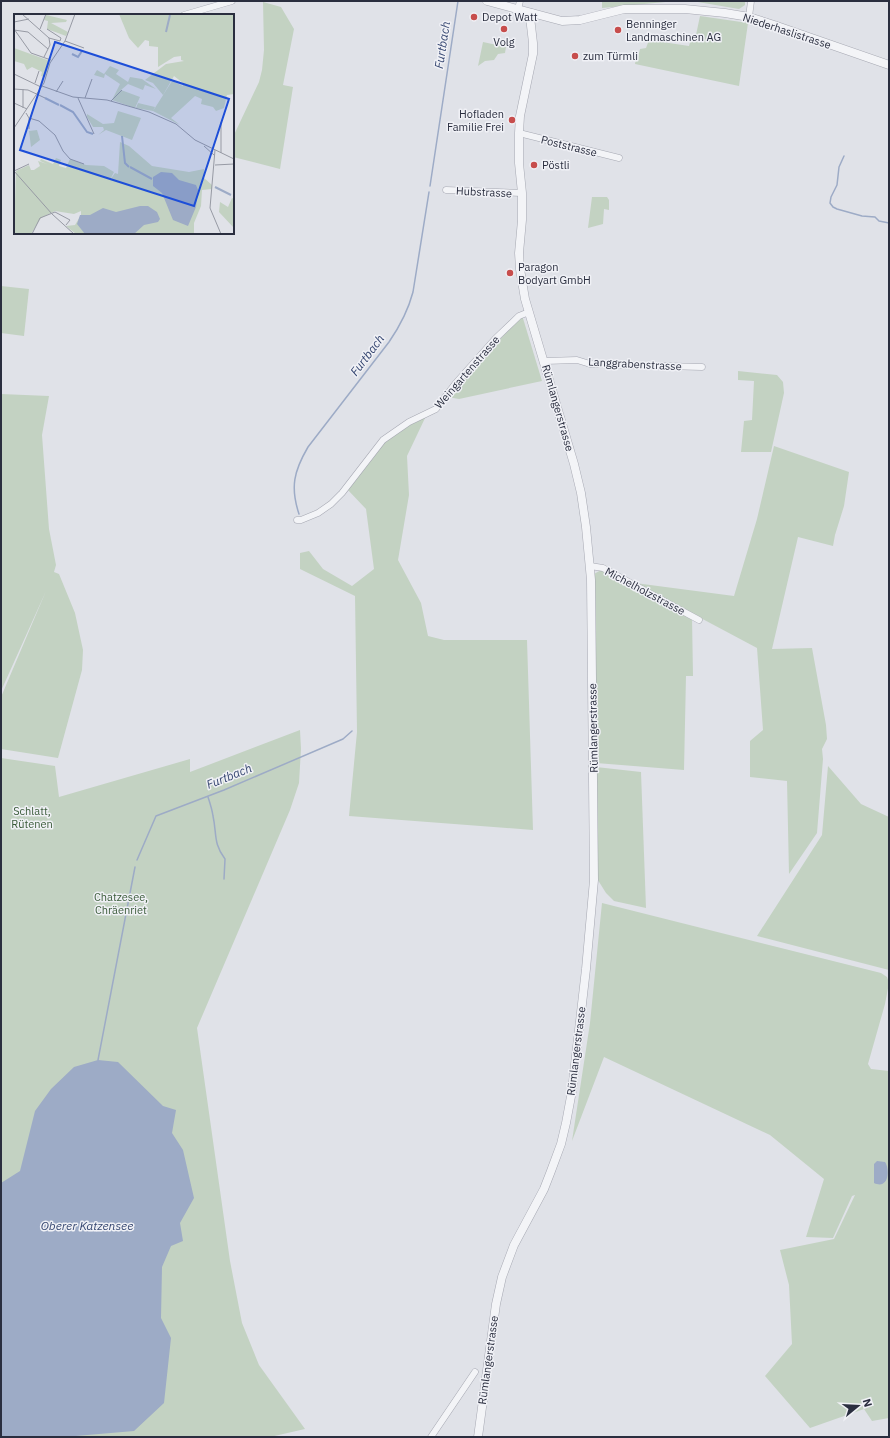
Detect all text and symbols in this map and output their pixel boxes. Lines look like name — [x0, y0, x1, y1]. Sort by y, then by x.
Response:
place label: Depot Watt — [482, 10, 538, 24]
street label: Niederhaslistrasse — [741, 10, 833, 52]
marker: Depot Watt — [469, 12, 479, 22]
inset map — [14, 14, 234, 234]
place label: Benninger Landmaschinen AG — [626, 17, 721, 44]
water label: Furtbach — [431, 20, 453, 70]
marker: Volg — [499, 24, 509, 34]
marker: Benninger Landmaschinen AG — [613, 25, 623, 35]
place label: Volg — [493, 35, 515, 49]
place label: zum Türmli — [583, 49, 638, 63]
marker: zum Türmli — [570, 51, 580, 61]
place label: Hofladen Familie Frei — [447, 107, 504, 134]
marker: Hofladen Familie Frei — [507, 115, 517, 125]
street label: Poststrasse — [539, 132, 599, 160]
place label: Pöstli — [542, 158, 570, 172]
marker: Pöstli — [529, 160, 539, 170]
street label: Hubstrasse — [456, 184, 512, 200]
place label: Paragon Bodyart GmbH — [518, 260, 591, 287]
marker: Paragon Bodyart GmbH — [505, 268, 515, 278]
water label: Furtbach — [347, 331, 387, 379]
street label: Weingartenstrasse — [431, 333, 503, 411]
street label: Langgrabenstrasse — [588, 355, 682, 373]
street label: Rümlangerstrasse — [539, 363, 577, 453]
street label: Michelholzstrasse — [603, 564, 687, 618]
street label: Rümlangerstrasse — [585, 683, 601, 773]
water label: Furtbach — [204, 760, 254, 792]
park label: Schlatt, Rütenen — [11, 804, 53, 831]
park label: Chatzesee, Chräenriet — [94, 890, 148, 917]
street label: Rümlangerstrasse — [564, 1006, 588, 1096]
water label: Oberer Katzensee — [41, 1218, 133, 1233]
street label: Rümlangerstrasse — [475, 1315, 501, 1405]
north arrow — [838, 1386, 878, 1426]
text: N — [860, 1397, 875, 1409]

